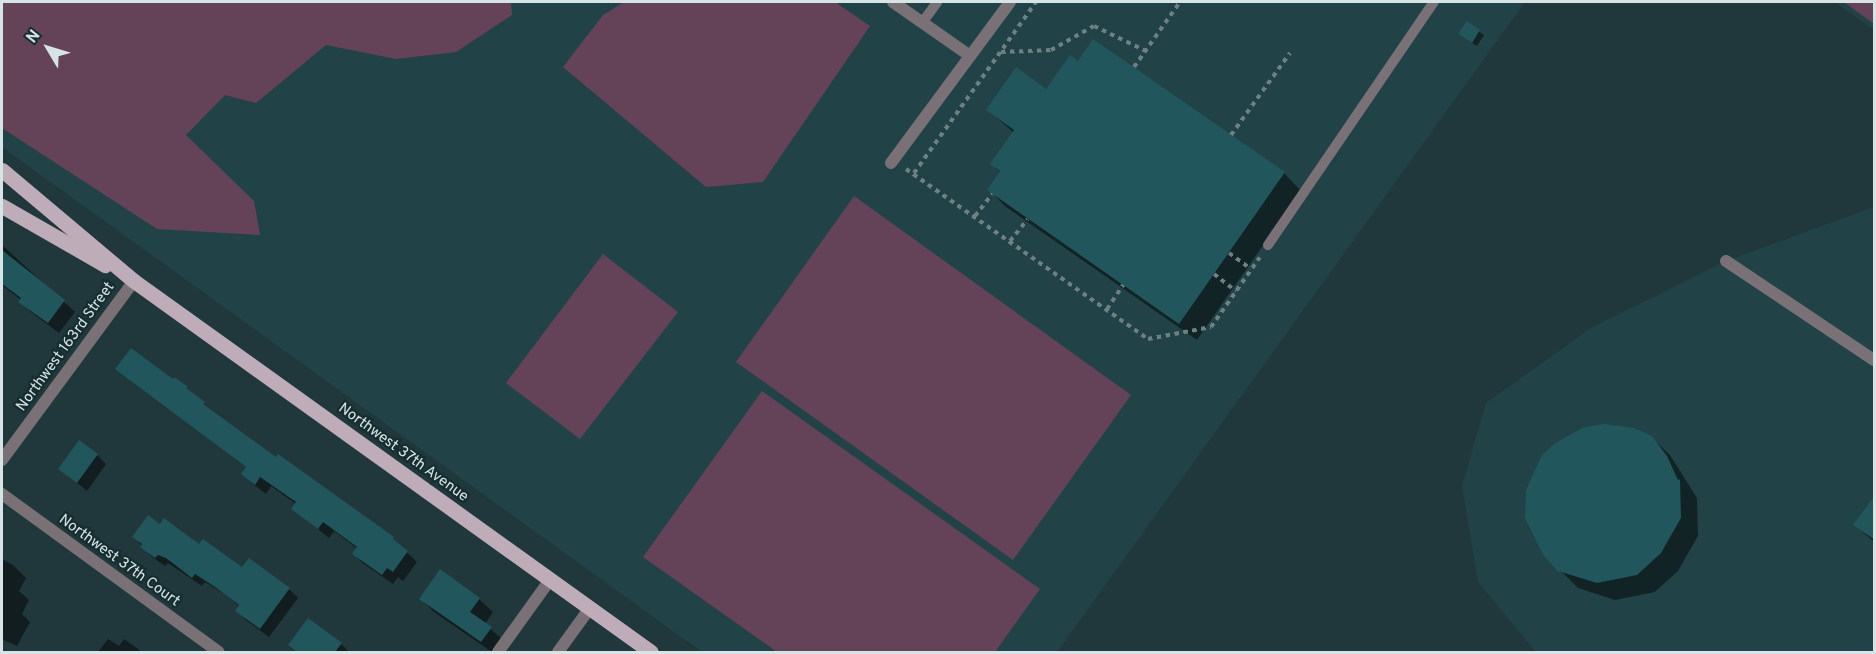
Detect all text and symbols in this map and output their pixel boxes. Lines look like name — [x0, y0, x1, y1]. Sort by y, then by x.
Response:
north arrow — [18, 18, 78, 78]
text: N — [22, 26, 45, 48]
street label: Northwest 163rd Street — [13, 279, 119, 415]
street label: Northwest 37th Avenue — [334, 400, 472, 506]
street label: Northwest 37th Court — [55, 511, 183, 611]

